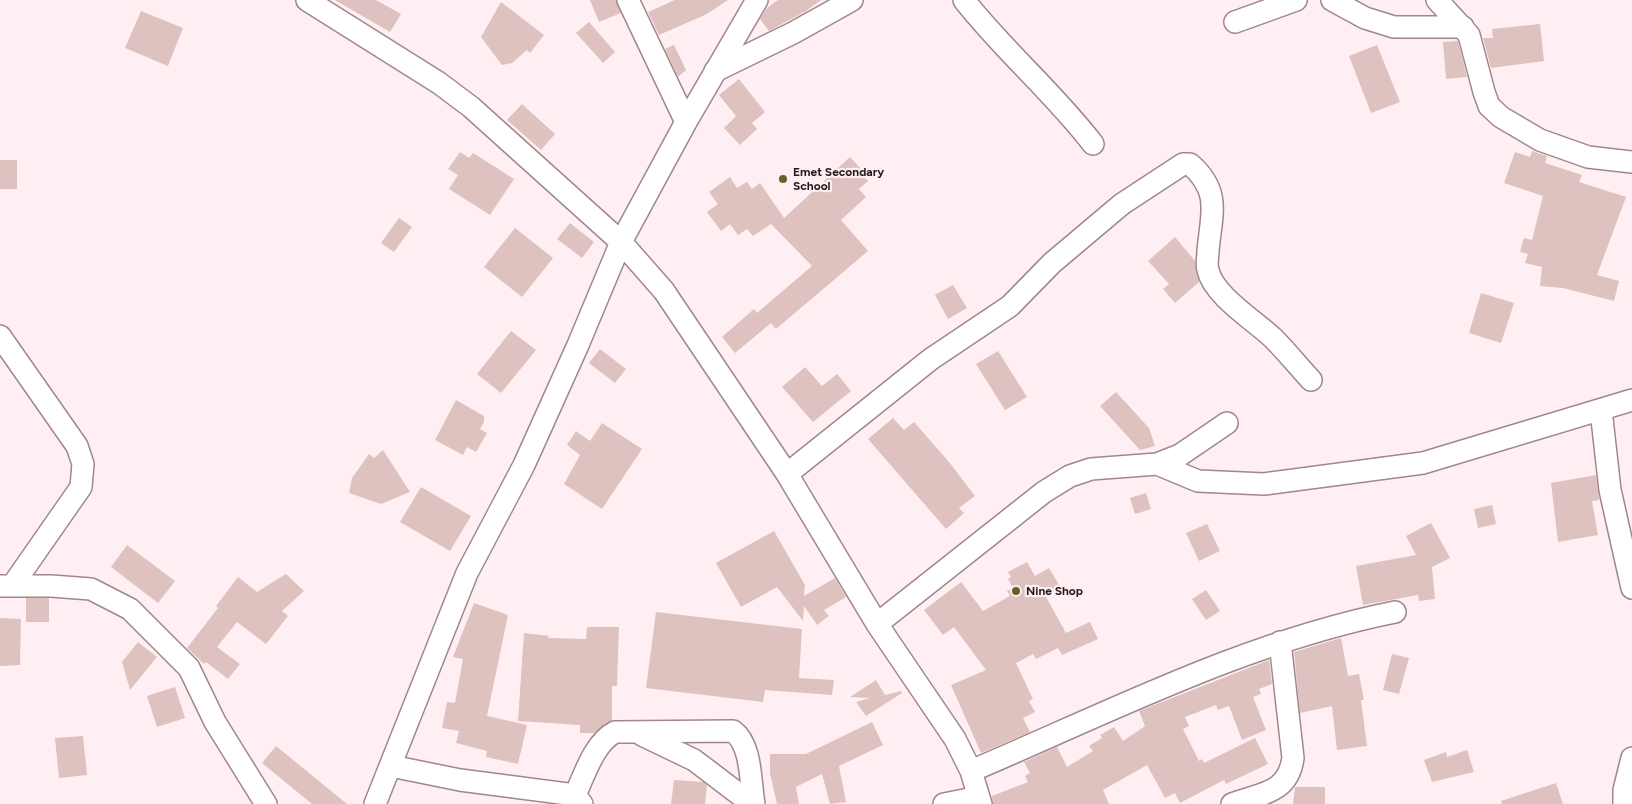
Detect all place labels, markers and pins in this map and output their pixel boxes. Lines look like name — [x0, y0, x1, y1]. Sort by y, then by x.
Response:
place label: Emet Secondary School — [793, 165, 884, 193]
marker: Emet Secondary School — [777, 173, 789, 185]
place label: Nine Shop — [1026, 584, 1083, 598]
marker: Nine Shop — [1010, 585, 1022, 597]

